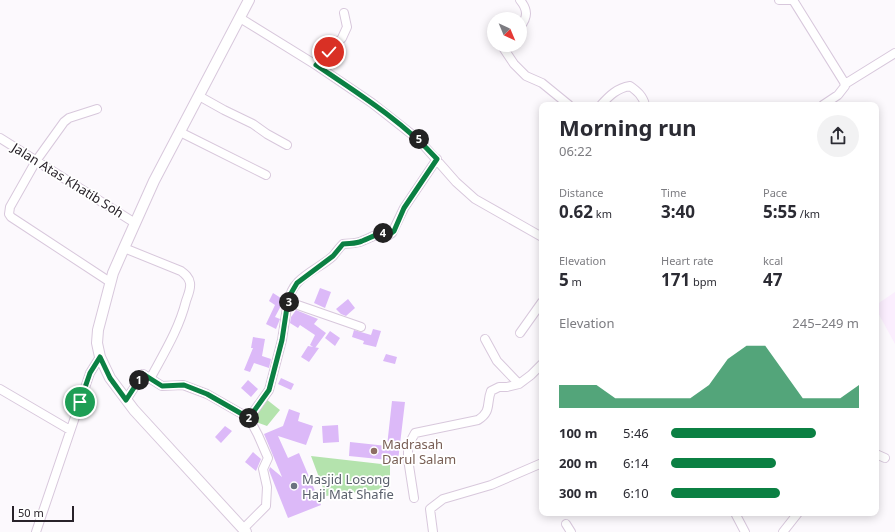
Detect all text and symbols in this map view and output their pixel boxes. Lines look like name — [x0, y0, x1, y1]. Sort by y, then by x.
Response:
north arrow — [487, 12, 527, 52]
map controls — [487, 12, 527, 52]
pin — [312, 35, 346, 69]
icon: check — [318, 41, 340, 63]
text: Morning run — [559, 112, 697, 142]
button: share — [817, 115, 859, 157]
pin: 5 — [409, 129, 429, 149]
text: 5 — [416, 131, 422, 146]
street label: Jalan Atas Khatib Soh — [7, 137, 127, 222]
text: 06:22 — [559, 142, 592, 160]
text: Distance — [559, 185, 604, 200]
text: Time — [661, 185, 686, 200]
text: Pace — [763, 185, 787, 200]
text: 0.62 — [559, 200, 593, 223]
text: 3:40 — [661, 200, 695, 223]
text: 5:55 — [763, 200, 797, 223]
text: km — [593, 206, 612, 221]
text: /km — [797, 206, 820, 221]
pin: 4 — [373, 223, 393, 243]
text: 4 — [380, 225, 386, 240]
text: Elevation — [559, 253, 606, 268]
text: Heart rate — [661, 253, 714, 268]
text: kcal — [763, 253, 783, 268]
text: 5 — [559, 268, 569, 291]
text: 171 — [661, 268, 690, 291]
text: 47 — [763, 268, 782, 291]
text: m — [569, 274, 582, 289]
text: bpm — [690, 274, 717, 289]
pin: 3 — [279, 292, 299, 312]
text: 3 — [286, 294, 292, 309]
text: Elevation — [559, 314, 615, 332]
text: 245–249 m — [792, 314, 859, 332]
pin: 1 — [129, 370, 149, 390]
text: 1 — [136, 372, 142, 387]
pin — [63, 385, 97, 419]
icon: arrive — [69, 391, 91, 413]
pin: 2 — [239, 408, 259, 428]
text: 2 — [246, 410, 252, 425]
text: 100 m — [559, 424, 597, 442]
text: 5:46 — [623, 424, 649, 442]
place label: Madrasah Darul Salam — [382, 435, 456, 468]
marker: Madrasah Darul Salam — [369, 446, 379, 456]
text: 200 m — [559, 454, 597, 472]
text: 6:14 — [623, 454, 649, 472]
place label: Masjid Losong Haji Mat Shafie — [302, 470, 394, 503]
marker: Masjid Losong Haji Mat Shafie — [289, 481, 299, 491]
text: 300 m — [559, 484, 597, 502]
text: 6:10 — [623, 484, 649, 502]
scale bar — [12, 504, 74, 523]
text: 50 m — [18, 505, 44, 520]

